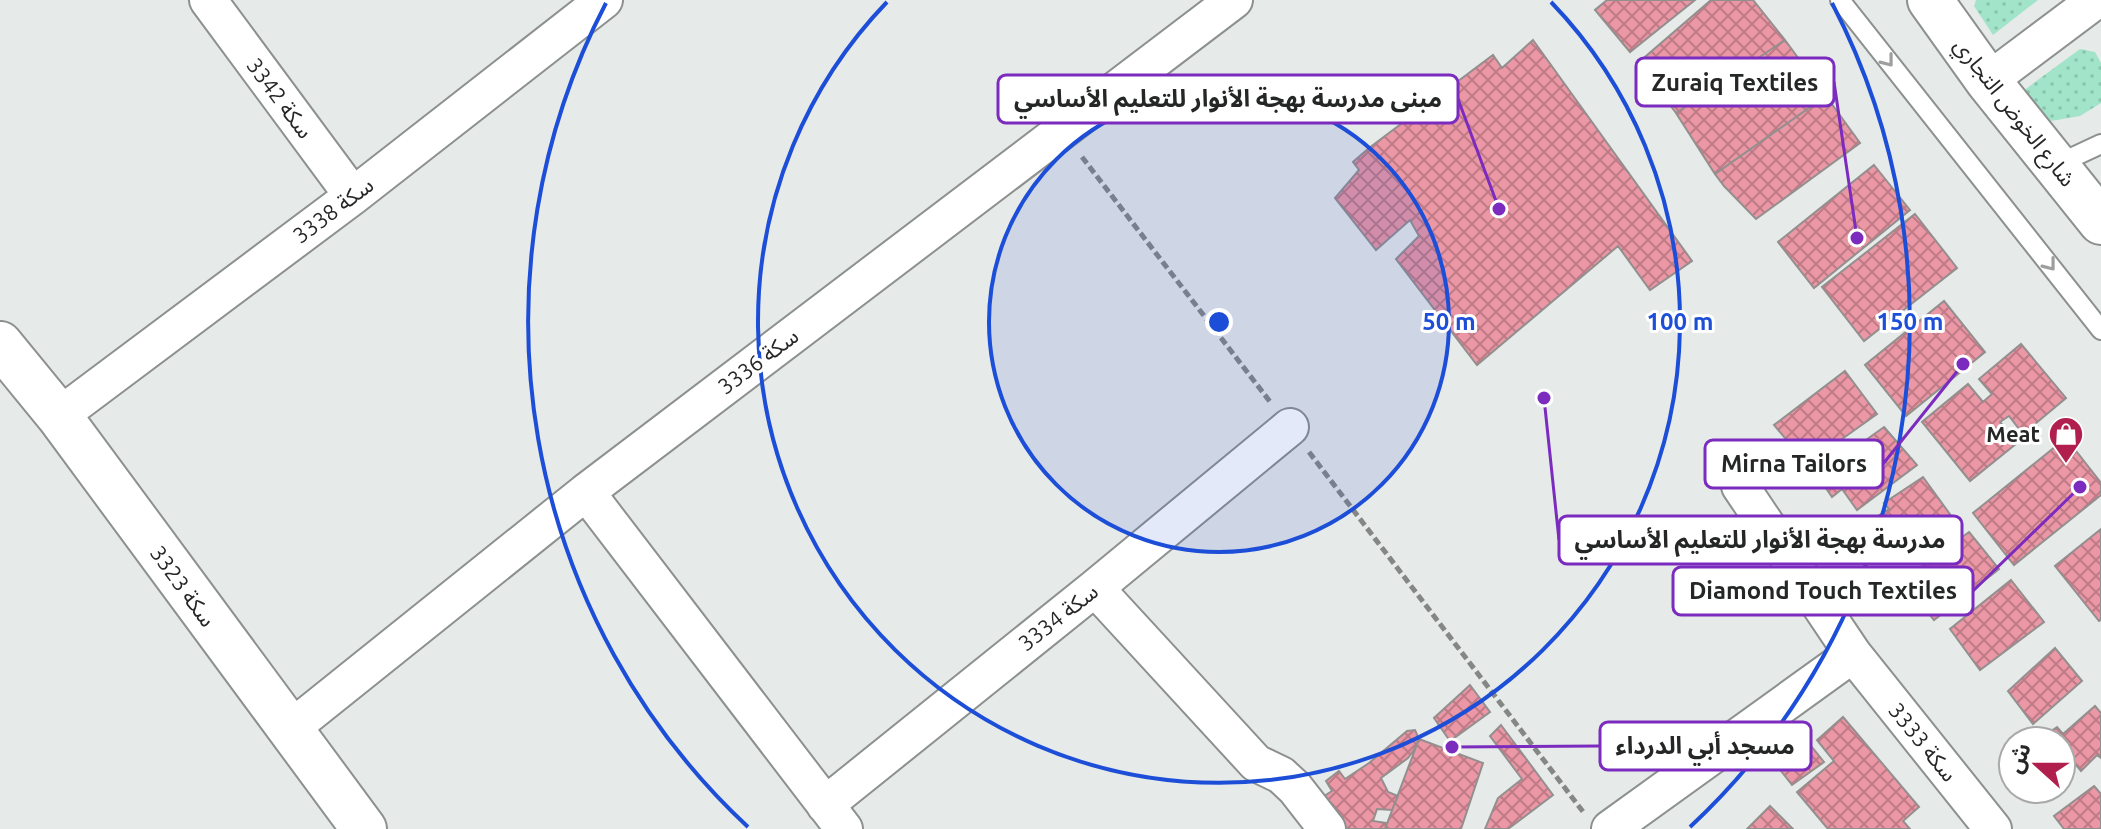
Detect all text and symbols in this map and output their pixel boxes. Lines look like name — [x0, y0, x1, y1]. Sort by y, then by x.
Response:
street label: شارع الخوض التجاري — [1946, 33, 2081, 194]
one-way arrow — [1879, 52, 1893, 67]
street label: سكة 3342 — [242, 53, 319, 143]
callout: Zuraiq Textiles — [1636, 58, 1834, 106]
text: Zuraiq Textiles — [1652, 69, 1818, 96]
callout: مبنى مدرسة بهجة الأنوار للتعليم الأساسي — [998, 75, 1458, 123]
text: مبنى مدرسة بهجة الأنوار للتعليم الأساسي — [1014, 85, 1442, 119]
street label: سكة 3338 — [288, 171, 378, 248]
one-way arrow — [2040, 256, 2054, 271]
centre of rings — [1205, 308, 1233, 336]
text: 50 m — [1422, 308, 1476, 335]
text: 100 m — [1647, 308, 1713, 335]
text: 150 m — [1877, 308, 1943, 335]
street label: سكة 3336 — [713, 322, 803, 399]
shop icon: Meat — [2047, 415, 2085, 465]
place label: Meat — [1986, 421, 2040, 446]
callout: Mirna Tailors — [1705, 440, 1883, 488]
text: Mirna Tailors — [1721, 450, 1867, 477]
callout: مدرسة بهجة الأنوار للتعليم الأساسي — [1559, 516, 1962, 564]
text: مدرسة بهجة الأنوار للتعليم الأساسي — [1575, 526, 1945, 560]
street label: سكة 3323 — [146, 540, 221, 631]
callout: Diamond Touch Textiles — [1673, 567, 1973, 615]
text: Diamond Touch Textiles — [1689, 577, 1957, 604]
street label: سكة 3334 — [1013, 578, 1102, 655]
street label: سكة 3333 — [1884, 697, 1963, 786]
callout: مسجد أبي الدرداء — [1600, 722, 1811, 770]
north arrow — [1997, 725, 2077, 805]
text: مسجد أبي الدرداء — [1615, 731, 1795, 766]
text: ش — [2001, 739, 2036, 777]

